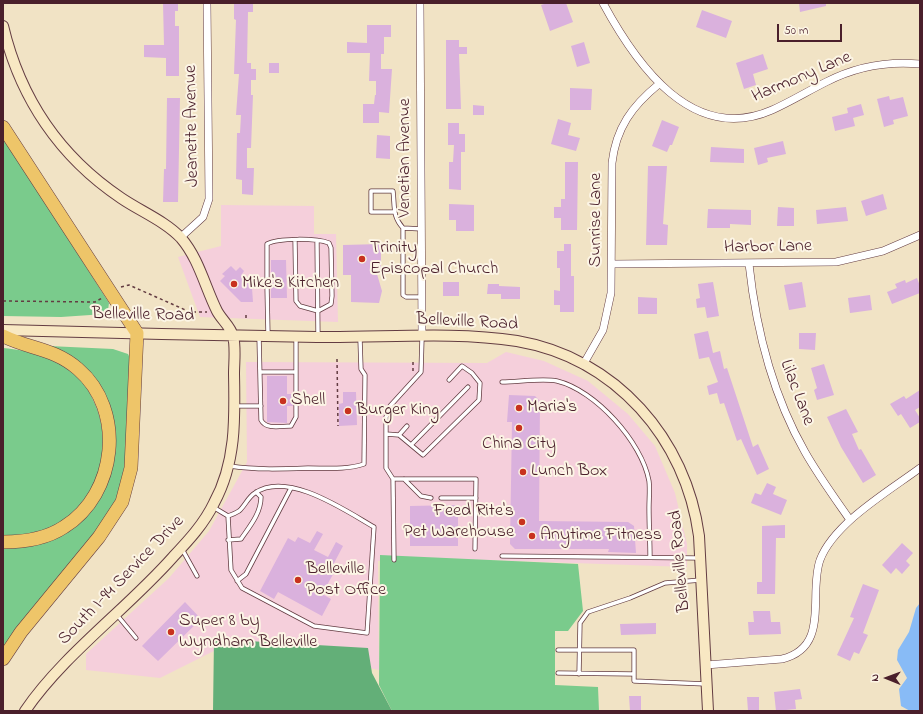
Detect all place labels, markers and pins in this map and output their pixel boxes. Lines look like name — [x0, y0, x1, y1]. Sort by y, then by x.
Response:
place label: Trinity Episcopal Church — [370, 238, 498, 280]
marker: Trinity Episcopal Church — [357, 254, 367, 264]
place label: Mike's Kitchen — [242, 273, 339, 295]
marker: Mike's Kitchen — [229, 279, 239, 289]
place label: Shell — [291, 390, 325, 412]
marker: Shell — [278, 396, 288, 406]
place label: Maria's — [527, 397, 577, 419]
place label: Burger King — [356, 400, 439, 422]
marker: Maria's — [514, 403, 524, 413]
marker: Burger King — [343, 406, 353, 416]
marker: China City — [514, 423, 524, 433]
place label: China City — [482, 434, 556, 456]
place label: Lunch Box — [531, 461, 607, 483]
marker: Lunch Box — [518, 467, 528, 477]
place label: Feed Rite's Pet Warehouse — [403, 501, 514, 544]
marker: Feed Rite's Pet Warehouse — [517, 517, 527, 527]
place label: Anytime Fitness — [540, 525, 662, 547]
marker: Anytime Fitness — [527, 531, 537, 541]
place label: Belleville Post Office — [306, 559, 386, 602]
marker: Belleville Post Office — [293, 575, 303, 585]
place label: Super 8 by Wyndham Belleville — [179, 611, 317, 654]
marker: Super 8 by Wyndham Belleville — [166, 627, 176, 637]

